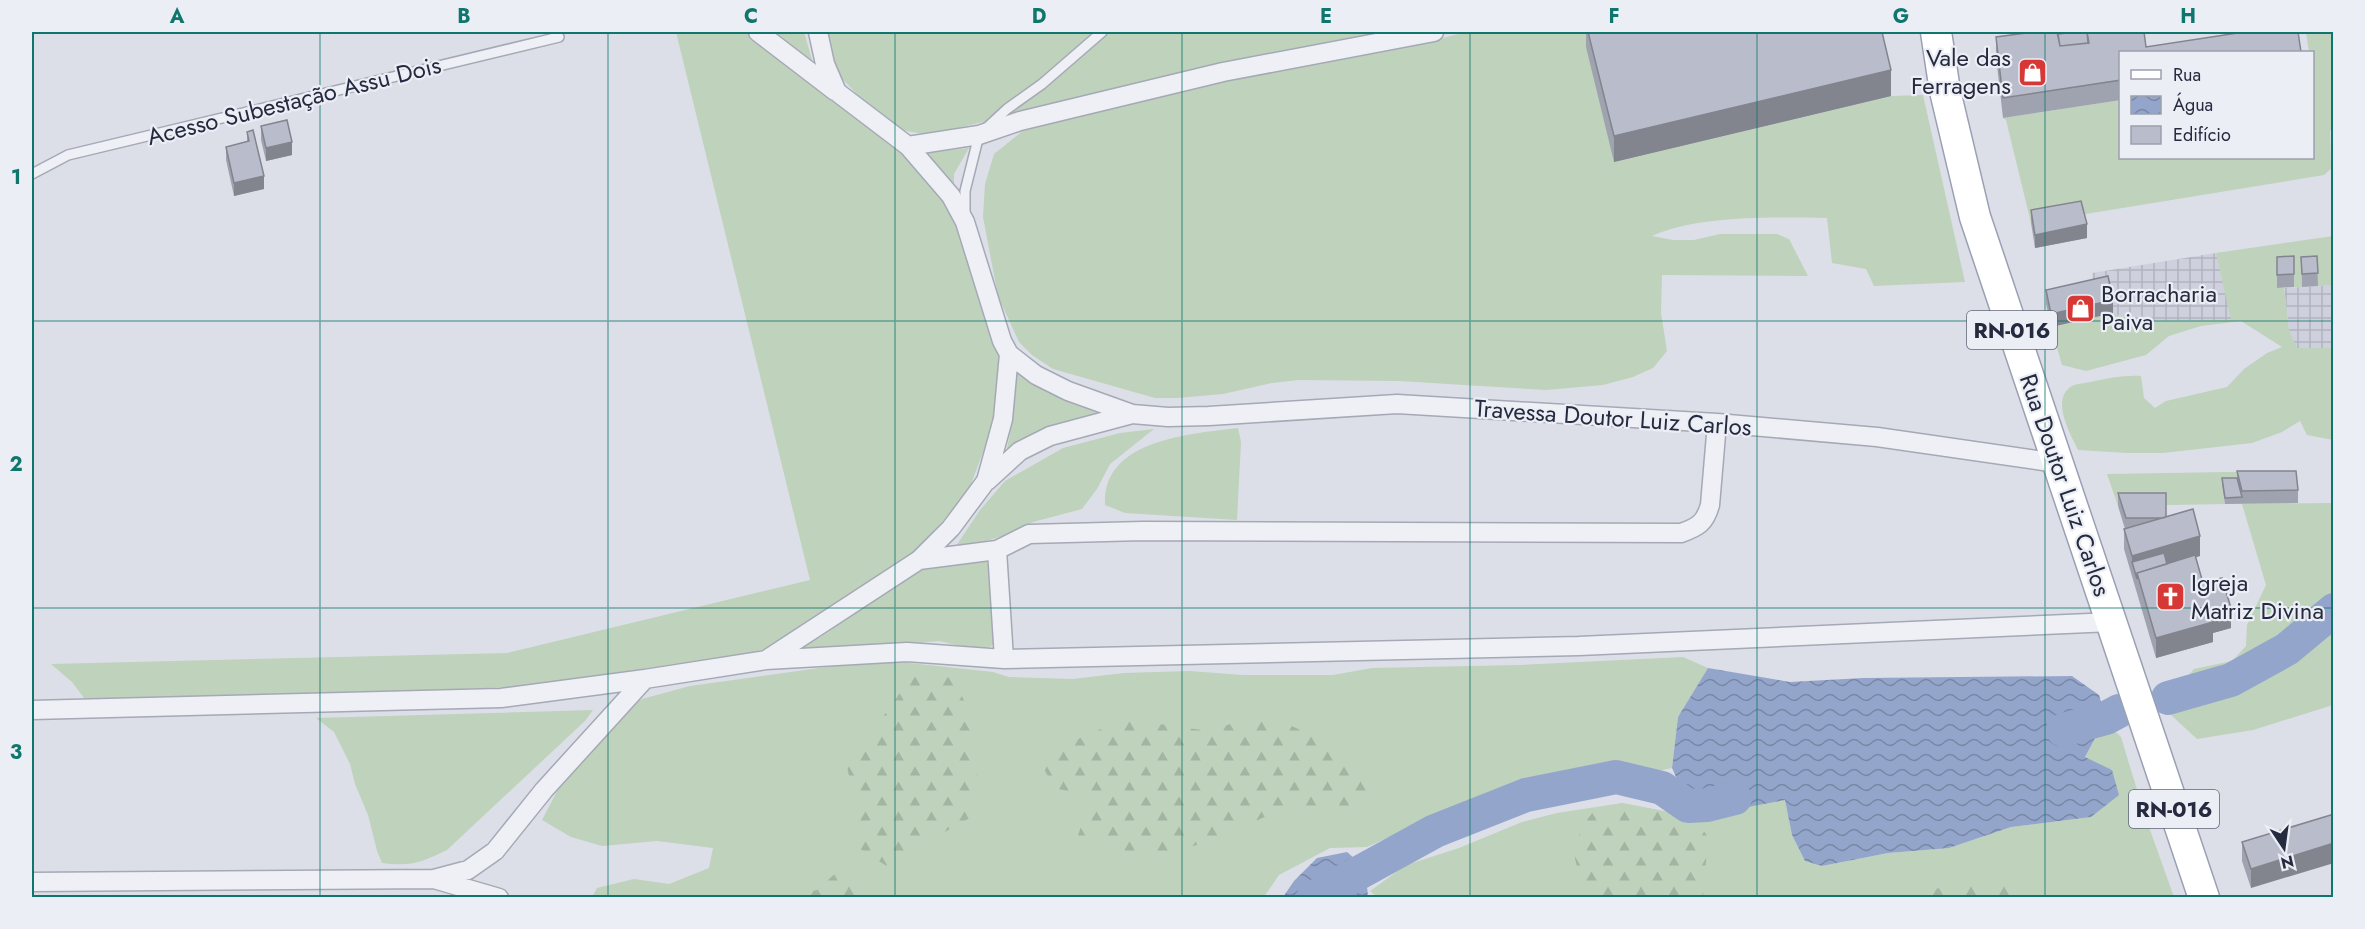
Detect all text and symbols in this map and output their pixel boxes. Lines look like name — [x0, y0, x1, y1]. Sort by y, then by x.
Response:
text: A — [169, 2, 185, 31]
text: B — [457, 2, 471, 31]
text: C — [744, 2, 758, 31]
text: D — [1032, 2, 1046, 31]
text: E — [1320, 2, 1332, 31]
text: F — [1608, 2, 1620, 31]
text: G — [1893, 2, 1909, 31]
text: H — [2180, 2, 2196, 31]
place label: Vale das Ferragens — [1911, 40, 2011, 103]
street label: Acesso Subestação Assu Dois — [143, 47, 445, 154]
legend — [2119, 51, 2314, 159]
shop icon: Vale das Ferragens — [2016, 56, 2048, 88]
text: Rua — [2173, 62, 2201, 88]
text: Água — [2173, 92, 2213, 118]
text: Edifício — [2173, 122, 2231, 148]
text: 1 — [11, 163, 21, 192]
place label: Borracharia Paiva — [2101, 276, 2217, 339]
shop icon: Borracharia Paiva — [2064, 292, 2096, 324]
road number: RN-016 — [1967, 311, 2057, 349]
street label: Rua Doutor Luiz Carlos — [2011, 369, 2120, 601]
street label: Travessa Doutor Luiz Carlos — [1473, 390, 1753, 445]
text: 2 — [9, 450, 23, 479]
place label: Igreja Matriz Divina — [2191, 565, 2324, 628]
church icon: Igreja Matriz Divina — [2154, 581, 2186, 613]
text: 3 — [10, 738, 22, 767]
road number: RN-016 — [2129, 790, 2219, 828]
north arrow — [2254, 818, 2314, 878]
text: N — [2278, 849, 2296, 875]

